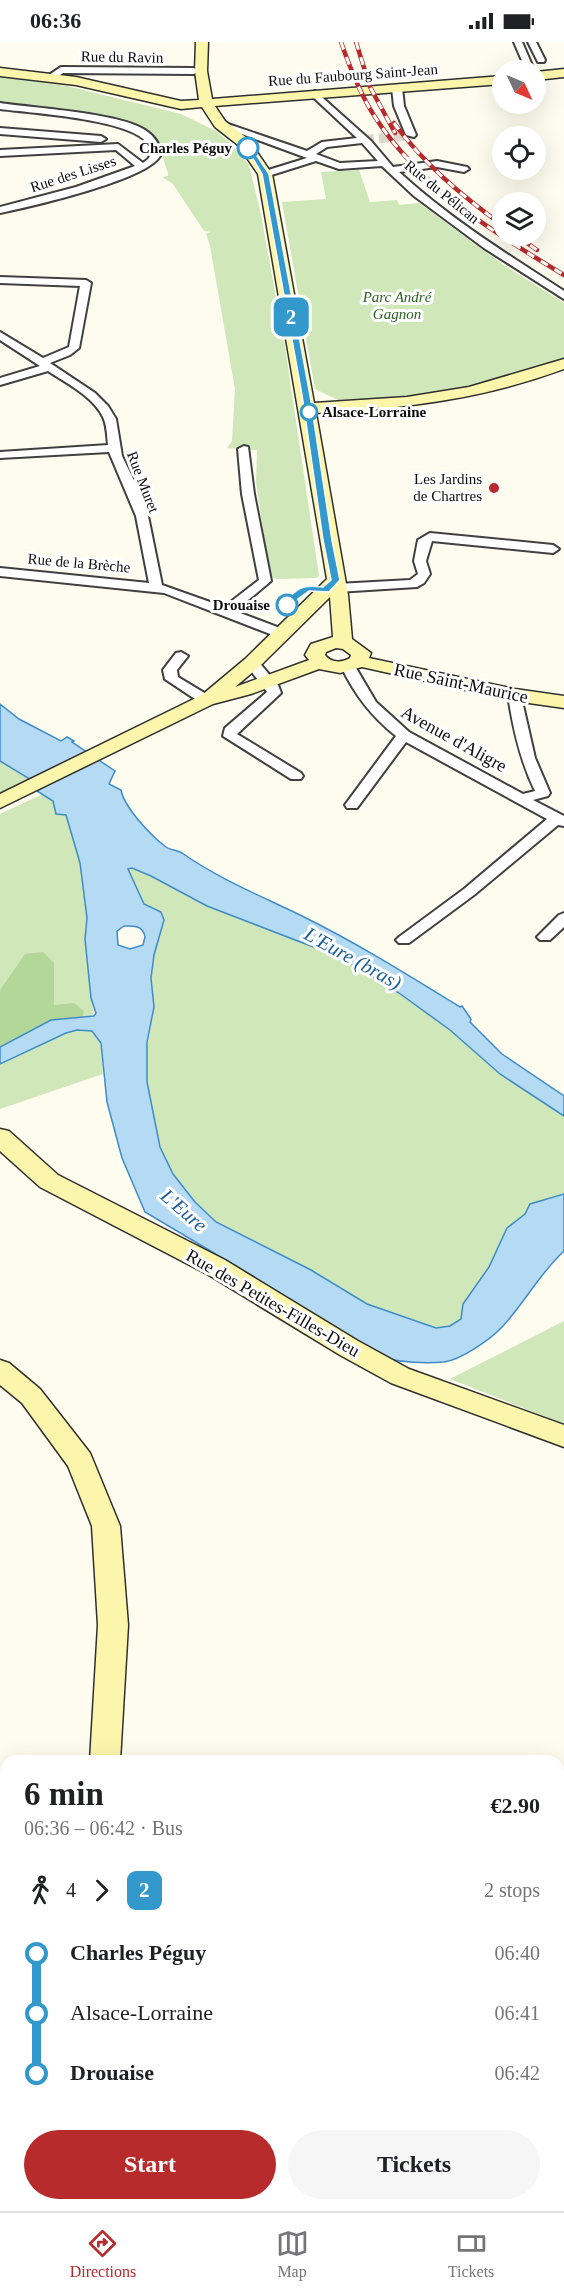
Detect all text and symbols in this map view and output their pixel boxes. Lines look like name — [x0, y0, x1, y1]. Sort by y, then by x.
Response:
text: 06:36 — [30, 8, 81, 33]
street label: Rue du Ravin — [81, 48, 164, 66]
north arrow — [492, 60, 546, 114]
map controls — [492, 60, 546, 246]
street label: Rue du Faubourg Saint-Jean — [268, 61, 439, 89]
button: locate — [492, 126, 546, 180]
marker: Charles Péguy — [237, 137, 259, 159]
place label: Charles Péguy — [139, 140, 232, 156]
street label: Rue des Lisses — [28, 153, 118, 195]
street label: Rue du Pélican — [402, 157, 483, 227]
button: layers — [492, 192, 546, 246]
park label: Parc André Gagnon — [362, 289, 433, 322]
line badge: 2 — [272, 298, 310, 336]
text: 2 — [286, 305, 296, 329]
marker: Alsace-Lorraine — [300, 403, 318, 421]
place label: Alsace-Lorraine — [322, 404, 426, 420]
street label: Rue Muret — [124, 449, 162, 516]
place label: Les Jardins de Chartres — [413, 471, 482, 504]
marker: Les Jardins de Chartres — [487, 481, 501, 495]
street label: Rue de la Brèche — [27, 551, 131, 575]
marker: Drouaise — [276, 594, 298, 616]
place label: Drouaise — [213, 597, 270, 613]
street label: Rue Saint-Maurice — [392, 659, 530, 707]
street label: Avenue d'Aligre — [398, 702, 510, 776]
water label: L'Eure (bras) — [299, 922, 406, 995]
water label: L'Eure — [156, 1183, 212, 1236]
street label: Rue des Petites-Filles-Dieu — [183, 1245, 363, 1361]
text: 6 min — [24, 1776, 104, 1812]
text: €2.90 — [491, 1793, 540, 1818]
text: 06:36 – 06:42 · Bus — [24, 1817, 183, 1839]
icon: walk — [24, 1874, 57, 1907]
icon: forward — [85, 1874, 118, 1907]
text: 2 — [139, 1878, 150, 1902]
text: 4 — [66, 1879, 76, 1901]
text: 2 stops — [484, 1879, 540, 1901]
text: Charles Péguy — [70, 1940, 206, 1965]
text: 06:40 — [494, 1942, 540, 1964]
text: Alsace-Lorraine — [70, 2000, 213, 2025]
text: 06:41 — [494, 2002, 540, 2024]
text: Drouaise — [70, 2060, 154, 2085]
text: 06:42 — [494, 2062, 540, 2084]
button: Start — [24, 2130, 276, 2199]
button: Tickets — [288, 2130, 540, 2199]
tab: Directions — [70, 2227, 136, 2281]
tab: Map — [276, 2227, 309, 2281]
tab: Tickets — [448, 2227, 494, 2281]

